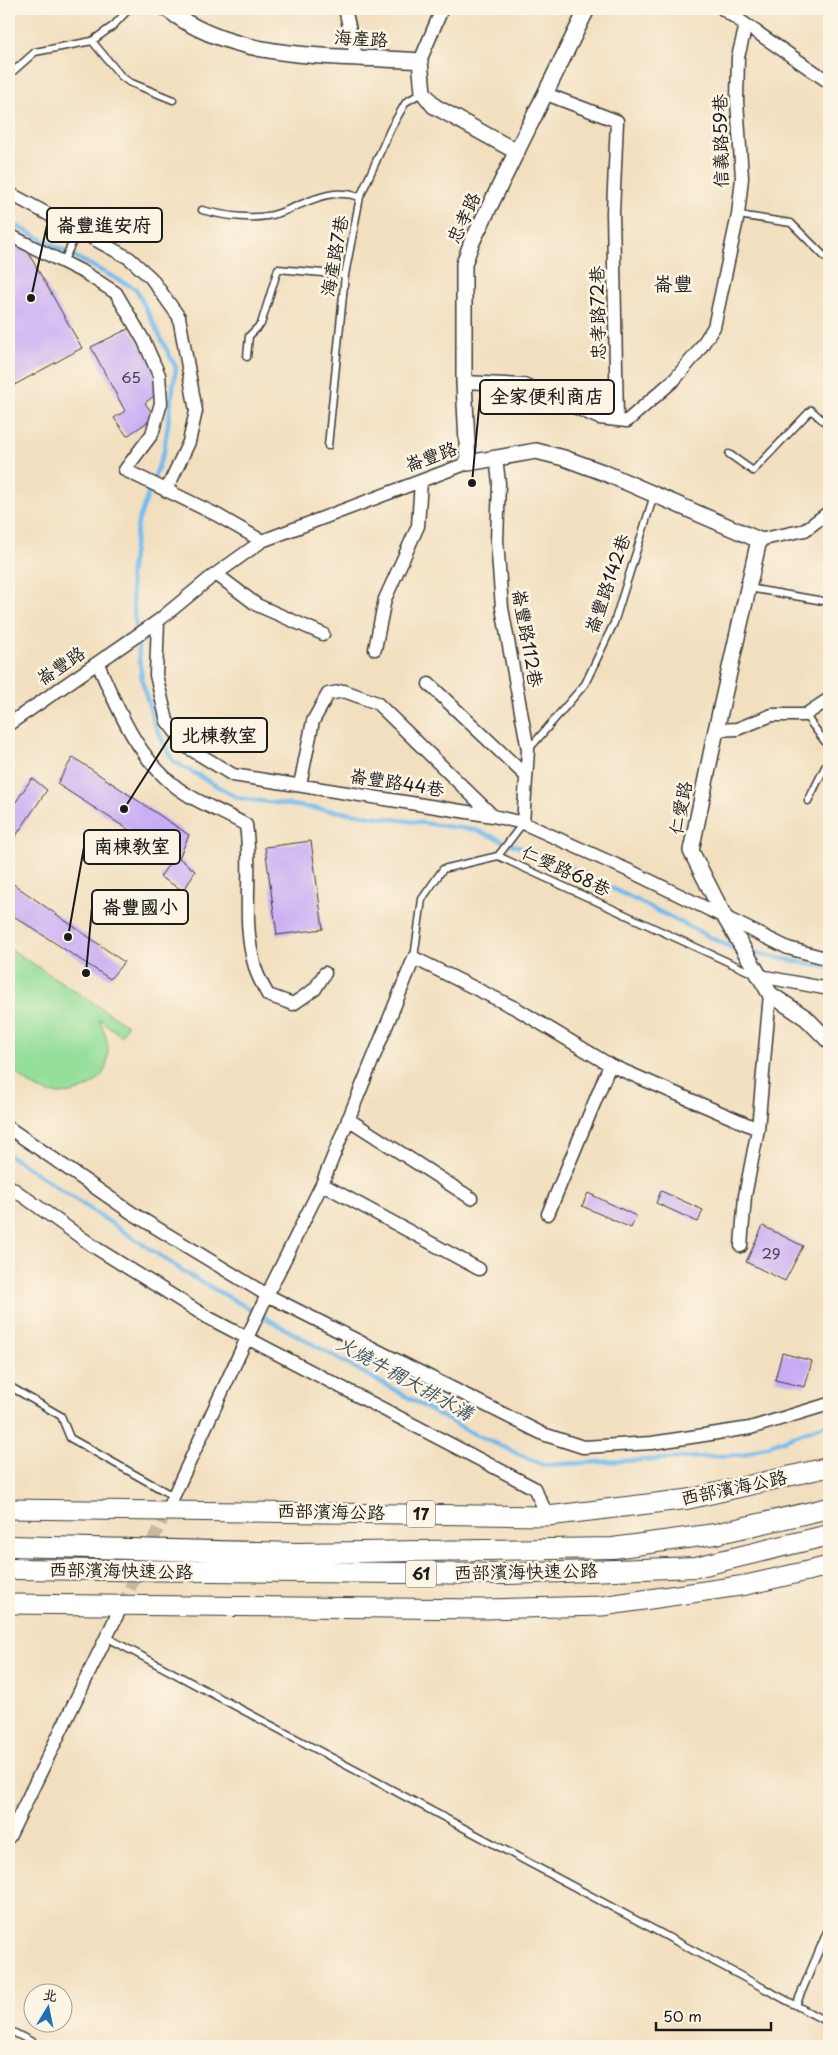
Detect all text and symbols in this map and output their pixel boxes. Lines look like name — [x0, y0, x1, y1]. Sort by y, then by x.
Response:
street label: 海產路 — [333, 23, 389, 52]
street label: 信義路59巷 — [705, 94, 734, 188]
street label: 忠孝路 — [439, 187, 486, 248]
callout: 崙豐進安府 — [47, 208, 162, 242]
text: 崙豐進安府 — [56, 210, 152, 238]
street label: 海產路7巷 — [313, 213, 354, 299]
street label: 忠孝路72巷 — [582, 265, 611, 361]
district label: 崙豐 — [653, 268, 693, 298]
house number: 65 — [121, 365, 141, 388]
callout: 全家便利商店 — [480, 380, 614, 414]
text: 全家便利商店 — [490, 381, 604, 409]
street label: 崙豐路 — [400, 434, 460, 478]
street label: 崙豐路142巷 — [577, 530, 636, 637]
street label: 崙豐路112巷 — [507, 586, 550, 689]
street label: 崙豐路 — [30, 638, 90, 691]
callout: 北棟教室 — [171, 718, 267, 752]
text: 北棟教室 — [181, 720, 257, 748]
street label: 崙豐路44巷 — [348, 761, 447, 802]
street label: 仁愛路 — [661, 779, 698, 837]
callout: 南棟教室 — [84, 830, 180, 864]
text: 南棟教室 — [94, 831, 170, 859]
street label: 仁愛路68巷 — [518, 837, 616, 902]
callout: 崙豐國小 — [92, 890, 188, 924]
text: 崙豐國小 — [102, 892, 178, 920]
house number: 29 — [761, 1241, 781, 1264]
water label: 火燒牛稠大排水溝 — [332, 1328, 480, 1427]
street label: 西部濱海公路 — [678, 1462, 789, 1511]
street label: 西部濱海公路 — [277, 1496, 385, 1525]
road number: 17 — [407, 1500, 435, 1528]
street label: 西部濱海快速公路 — [49, 1555, 193, 1584]
street label: 西部濱海快速公路 — [454, 1556, 598, 1585]
road number: 61 — [406, 1560, 436, 1588]
north arrow — [22, 1982, 72, 2032]
text: 北 — [42, 1983, 59, 2006]
scale bar — [656, 2000, 770, 2032]
text: 50 m — [663, 2004, 702, 2027]

